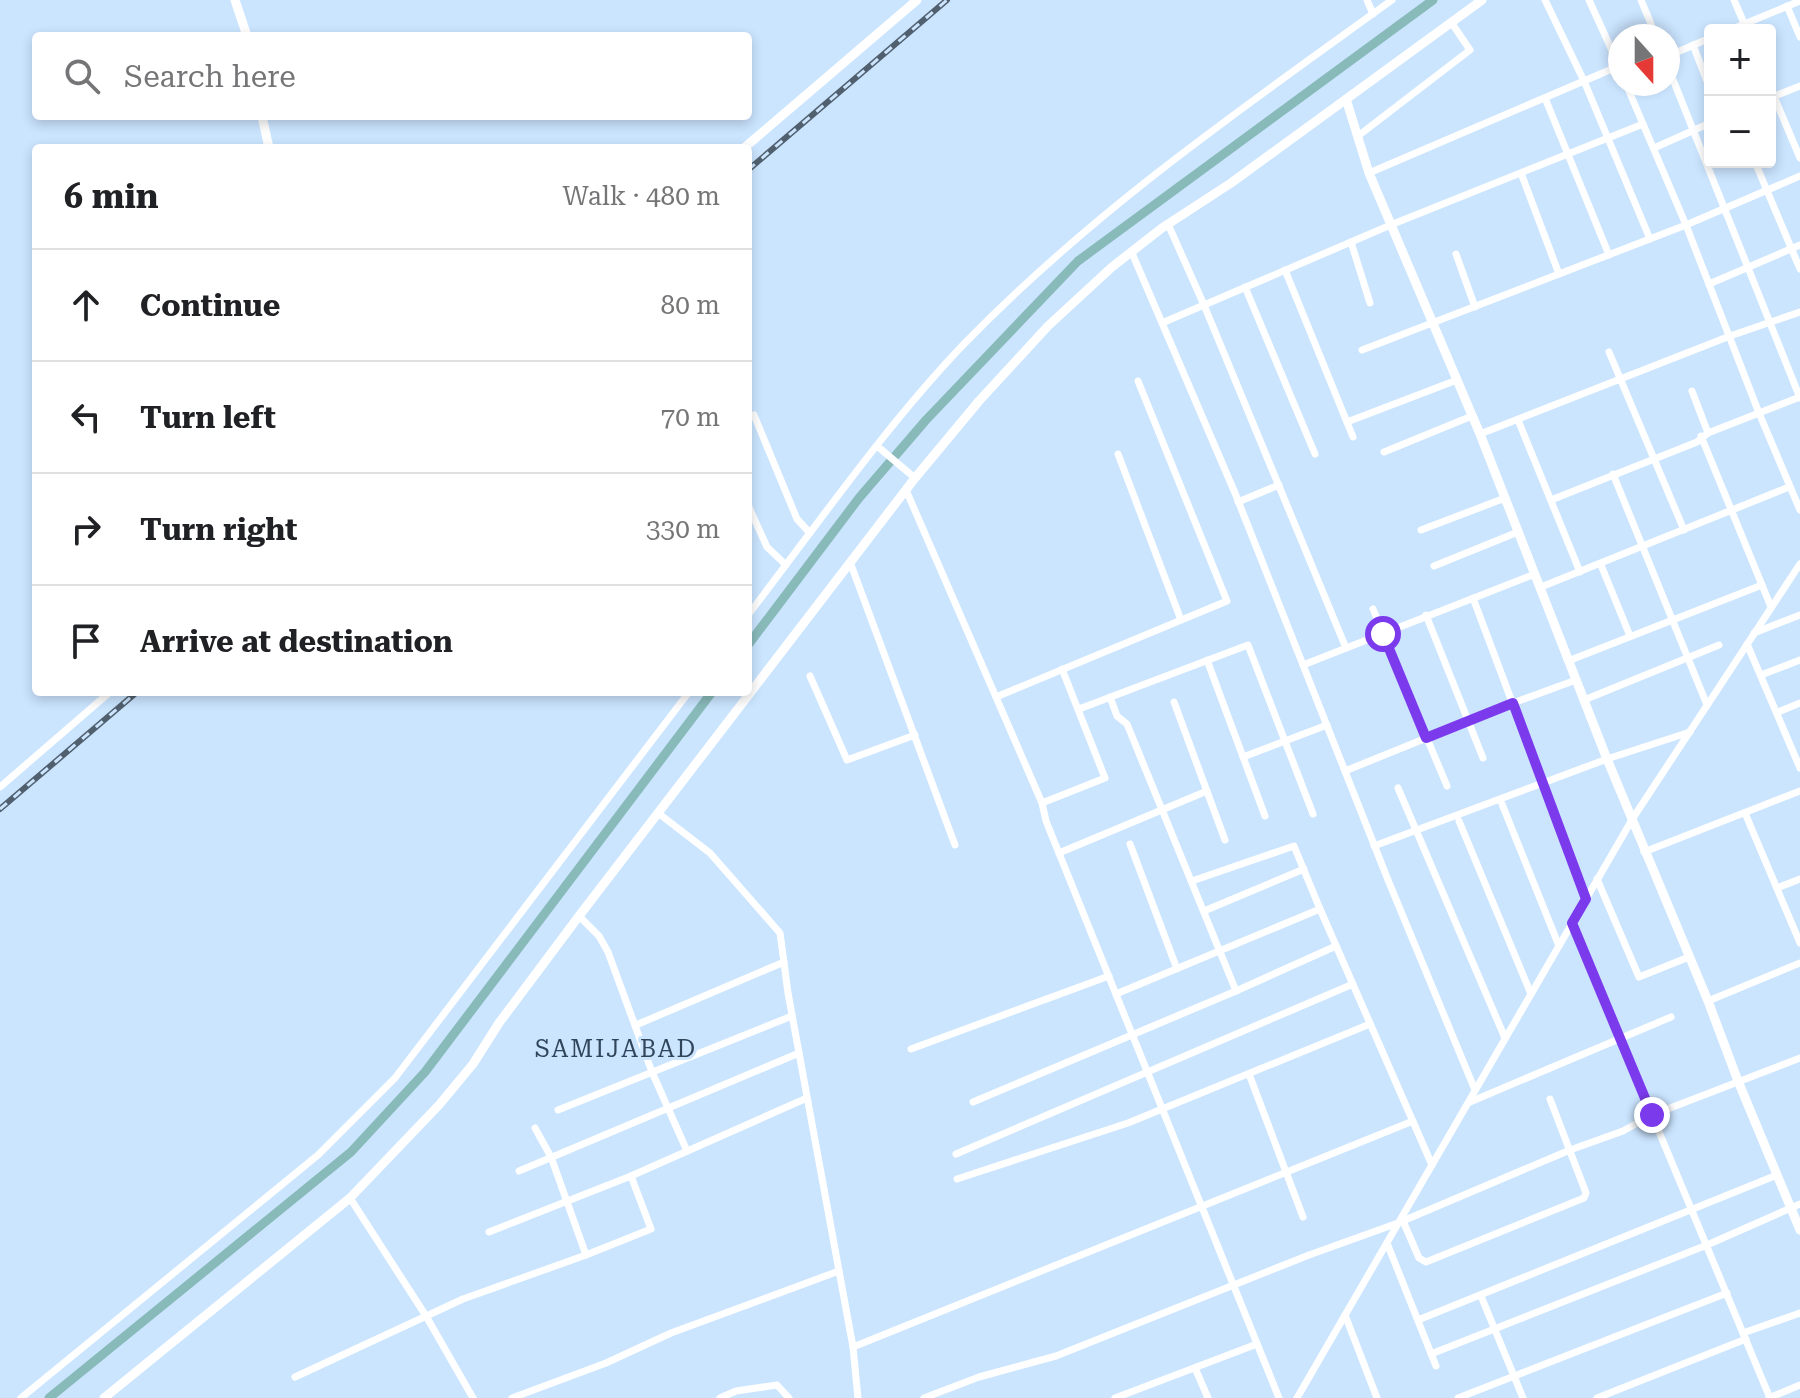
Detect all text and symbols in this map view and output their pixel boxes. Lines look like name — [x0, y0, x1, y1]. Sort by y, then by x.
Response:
north arrow — [1608, 24, 1680, 96]
map controls — [1704, 24, 1776, 168]
button: + — [1704, 24, 1776, 96]
search box — [32, 32, 752, 120]
icon: search — [60, 54, 104, 98]
text: Search here — [124, 59, 296, 94]
button: − — [1704, 96, 1776, 168]
text: 6 min — [64, 176, 159, 216]
text: Walk · 480 m — [562, 181, 720, 211]
icon: ahead — [64, 283, 108, 327]
text: Continue — [140, 288, 280, 323]
text: 80 m — [661, 290, 720, 320]
icon: left — [64, 395, 108, 439]
text: Turn left — [140, 400, 276, 435]
text: 70 m — [661, 402, 720, 432]
icon: right — [64, 507, 108, 551]
text: Turn right — [140, 512, 297, 547]
text: 330 m — [646, 514, 720, 544]
route start — [1365, 616, 1401, 652]
icon: arrive — [64, 619, 108, 663]
text: Arrive at destination — [140, 624, 453, 659]
district label: SAMIJABAD — [535, 1035, 697, 1063]
route end — [1634, 1097, 1670, 1133]

